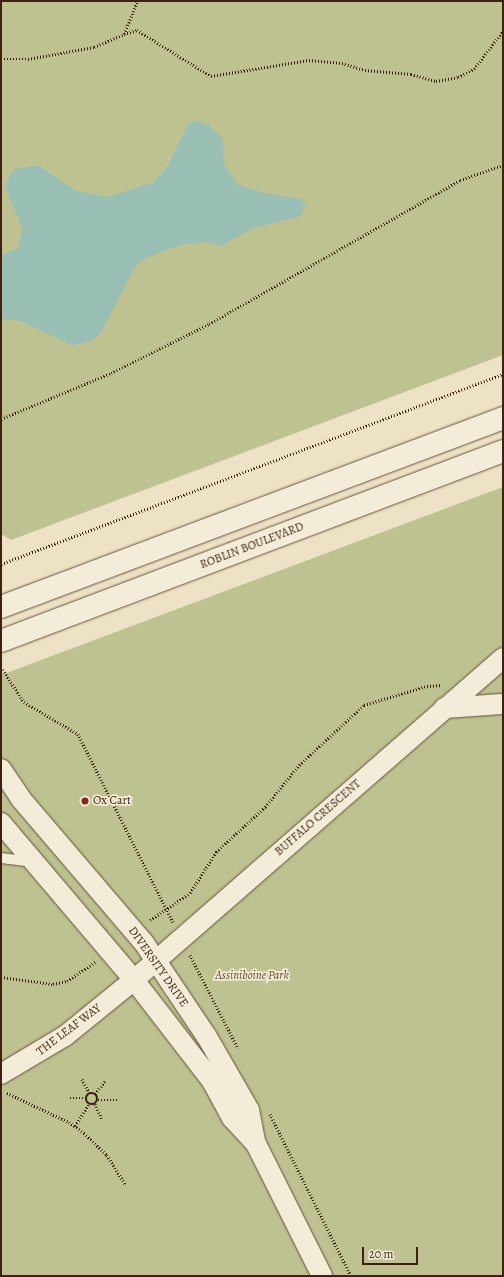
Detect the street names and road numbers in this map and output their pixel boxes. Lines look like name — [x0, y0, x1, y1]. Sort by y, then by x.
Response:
street label: ROBLIN BOULEVARD — [198, 520, 306, 572]
street label: BUFFALO CRESCENT — [272, 777, 364, 859]
street label: DIVERSITY DRIVE — [125, 924, 191, 1010]
street label: THE LEAF WAY — [34, 1001, 104, 1059]

